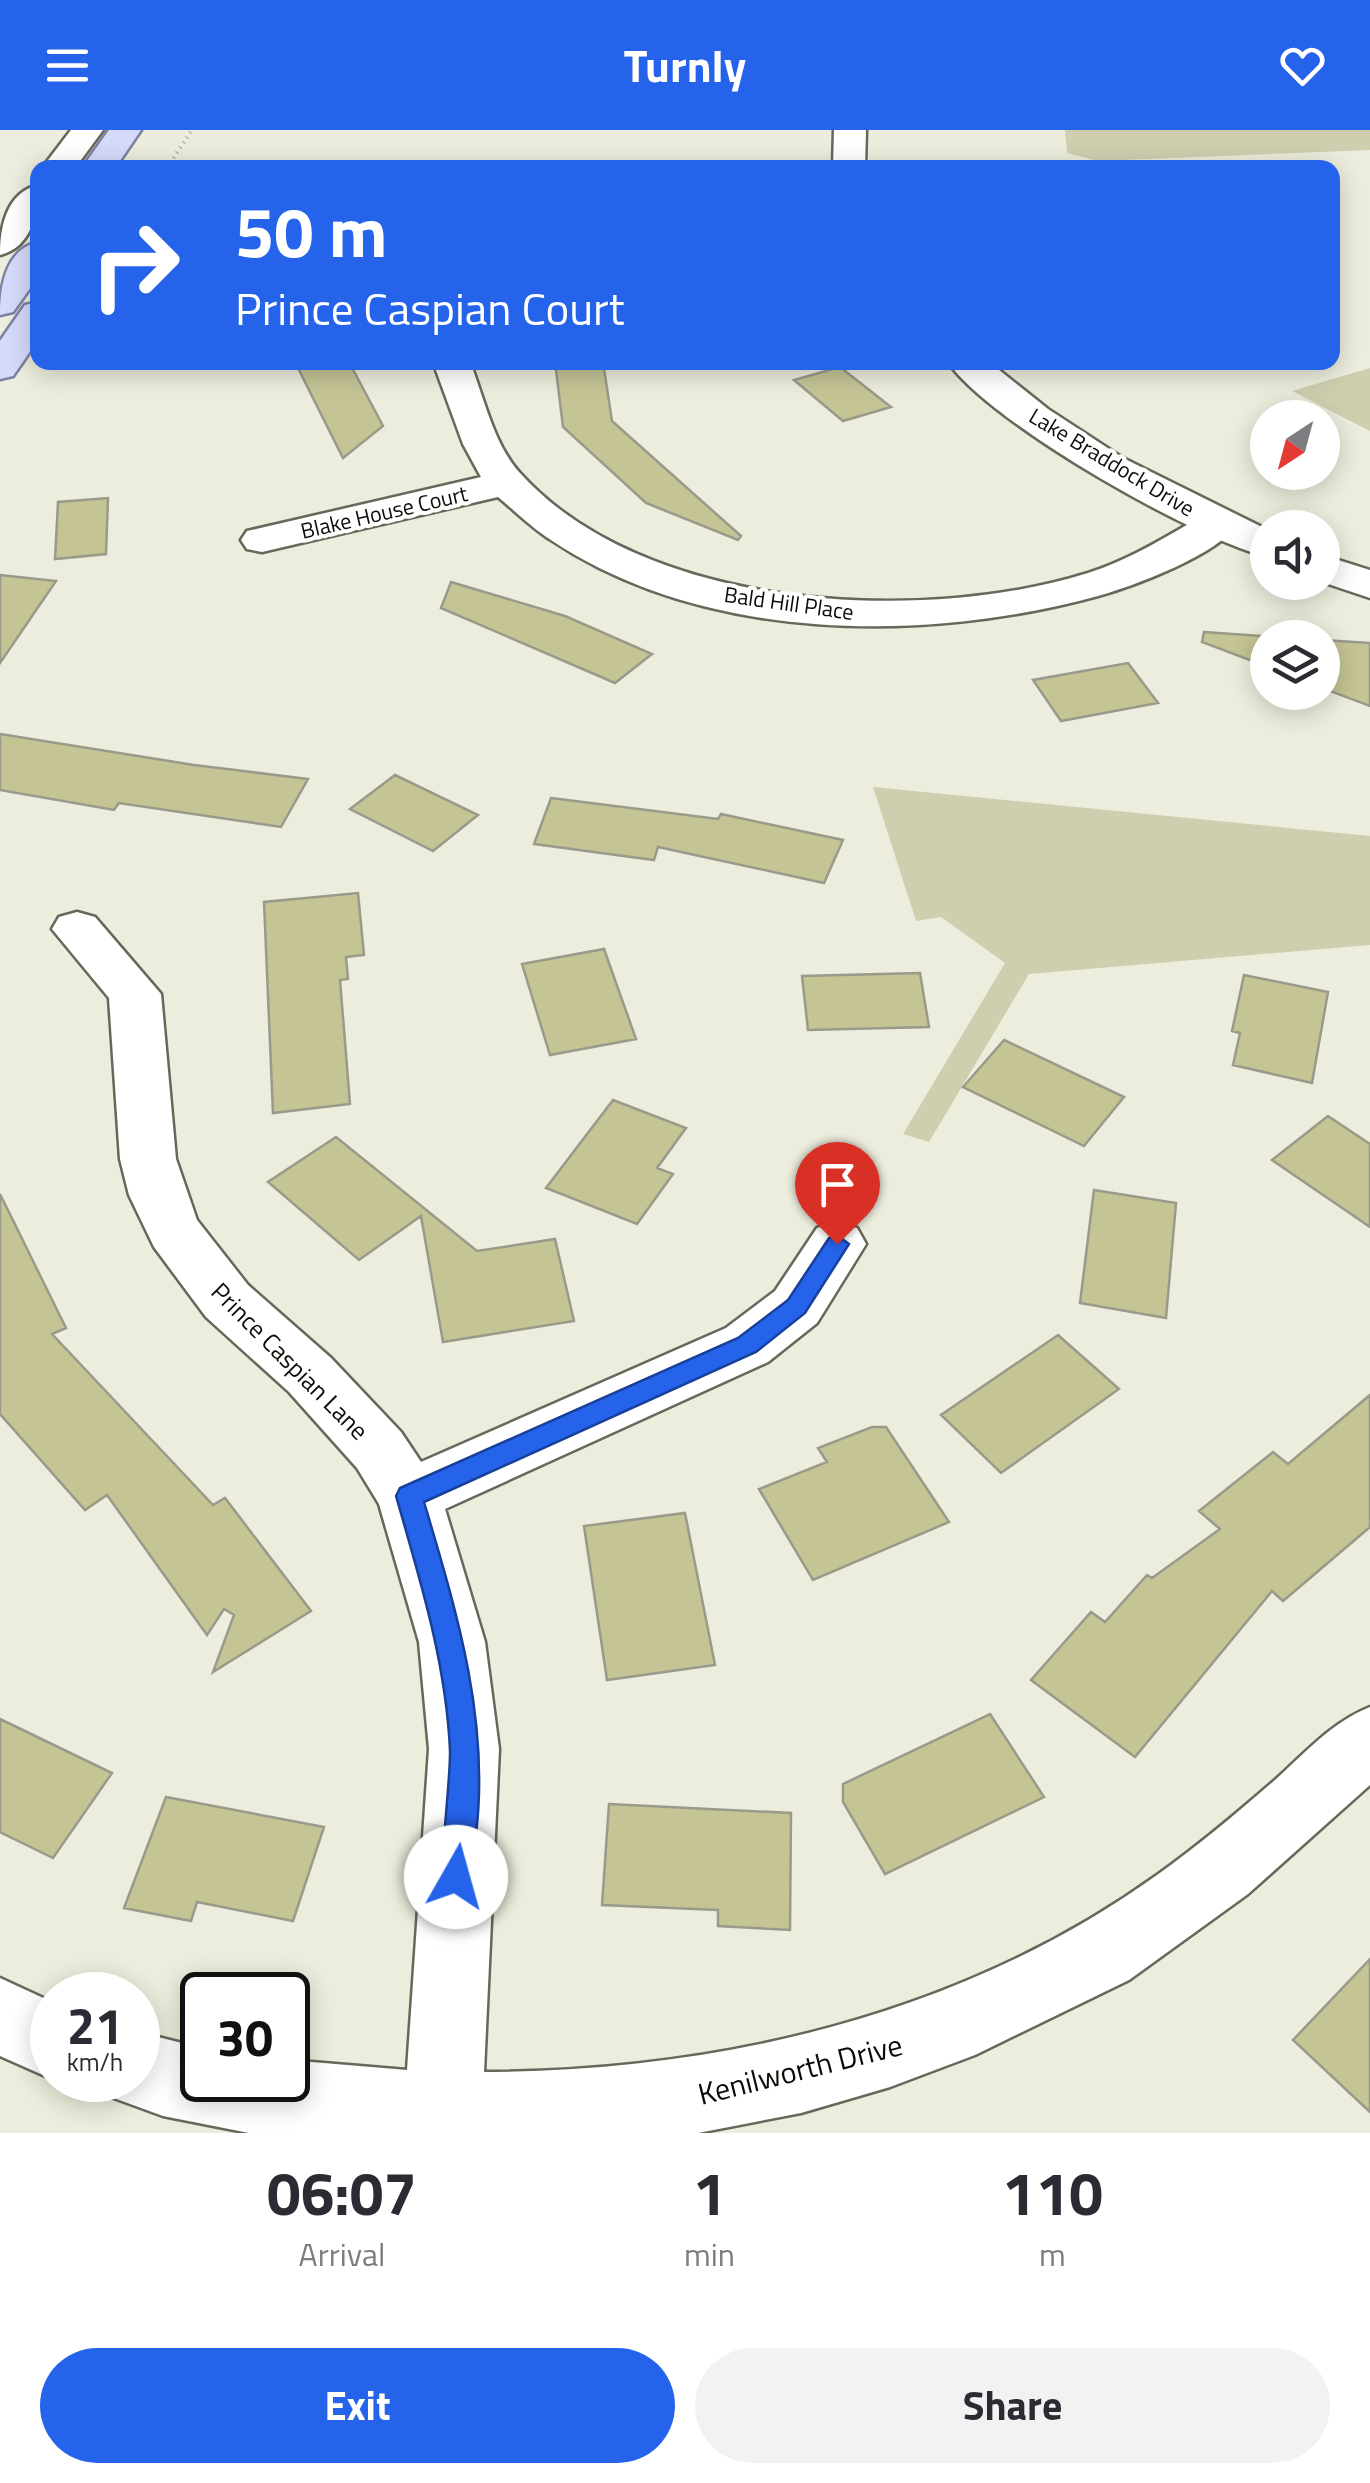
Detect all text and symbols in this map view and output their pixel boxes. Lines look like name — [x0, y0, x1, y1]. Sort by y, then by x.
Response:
text: Turnly — [624, 31, 746, 99]
icon: menu — [40, 38, 95, 93]
icon: heart — [1275, 38, 1330, 93]
text: 50 m — [235, 178, 388, 284]
icon: right — [70, 200, 200, 330]
text: Prince Caspian Court — [235, 274, 624, 342]
street label: Lake Braddock Drive — [1023, 399, 1201, 525]
north arrow — [1250, 400, 1340, 490]
map controls — [1250, 400, 1340, 710]
street label: Blake House Court — [297, 476, 471, 548]
button: sound — [1250, 510, 1340, 600]
street label: Bald Hill Place — [722, 577, 856, 629]
button: layers — [1250, 620, 1340, 710]
pin — [795, 1142, 880, 1245]
icon: arrive — [810, 1157, 865, 1212]
street label: Prince Caspian Lane — [202, 1273, 378, 1449]
position arrow — [404, 1825, 508, 1929]
speed limit sign: 30 — [180, 1972, 310, 2102]
text: 21 — [67, 1987, 123, 2063]
street label: Kenilworth Drive — [693, 2021, 907, 2117]
text: km/h — [67, 2043, 123, 2081]
text: 06:07 — [267, 2147, 417, 2238]
text: 1 — [693, 2147, 726, 2238]
text: 110 — [1002, 2147, 1103, 2238]
text: Arrival — [299, 2230, 385, 2278]
text: min — [684, 2230, 735, 2278]
text: m — [1039, 2230, 1066, 2278]
button: Exit — [40, 2348, 675, 2463]
button: Share — [695, 2348, 1330, 2463]

